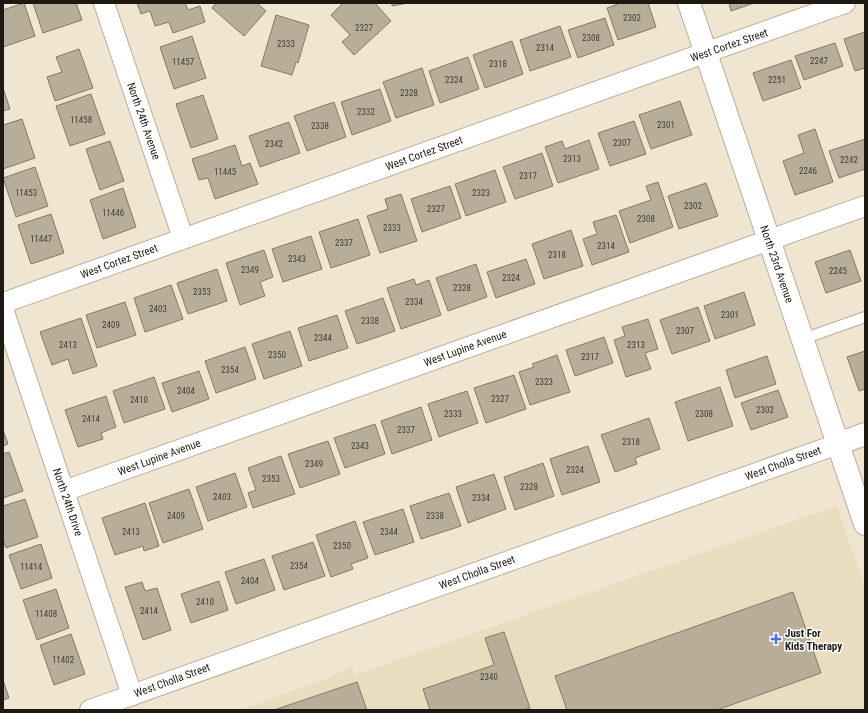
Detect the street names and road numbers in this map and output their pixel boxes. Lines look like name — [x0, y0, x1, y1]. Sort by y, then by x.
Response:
street label: West Cortez Street — [689, 26, 770, 65]
street label: North 24th Avenue — [124, 81, 163, 161]
street label: West Cortez Street — [384, 133, 464, 173]
street label: North 23rd Avenue — [757, 224, 796, 304]
street label: West Cortez Street — [79, 241, 159, 281]
street label: West Lupine Avenue — [422, 327, 508, 369]
street label: West Lupine Avenue — [116, 436, 202, 478]
street label: West Cholla Street — [743, 444, 823, 483]
street label: North 24th Drive — [50, 467, 85, 538]
street label: West Cholla Street — [437, 553, 517, 592]
street label: West Cholla Street — [132, 661, 212, 700]

